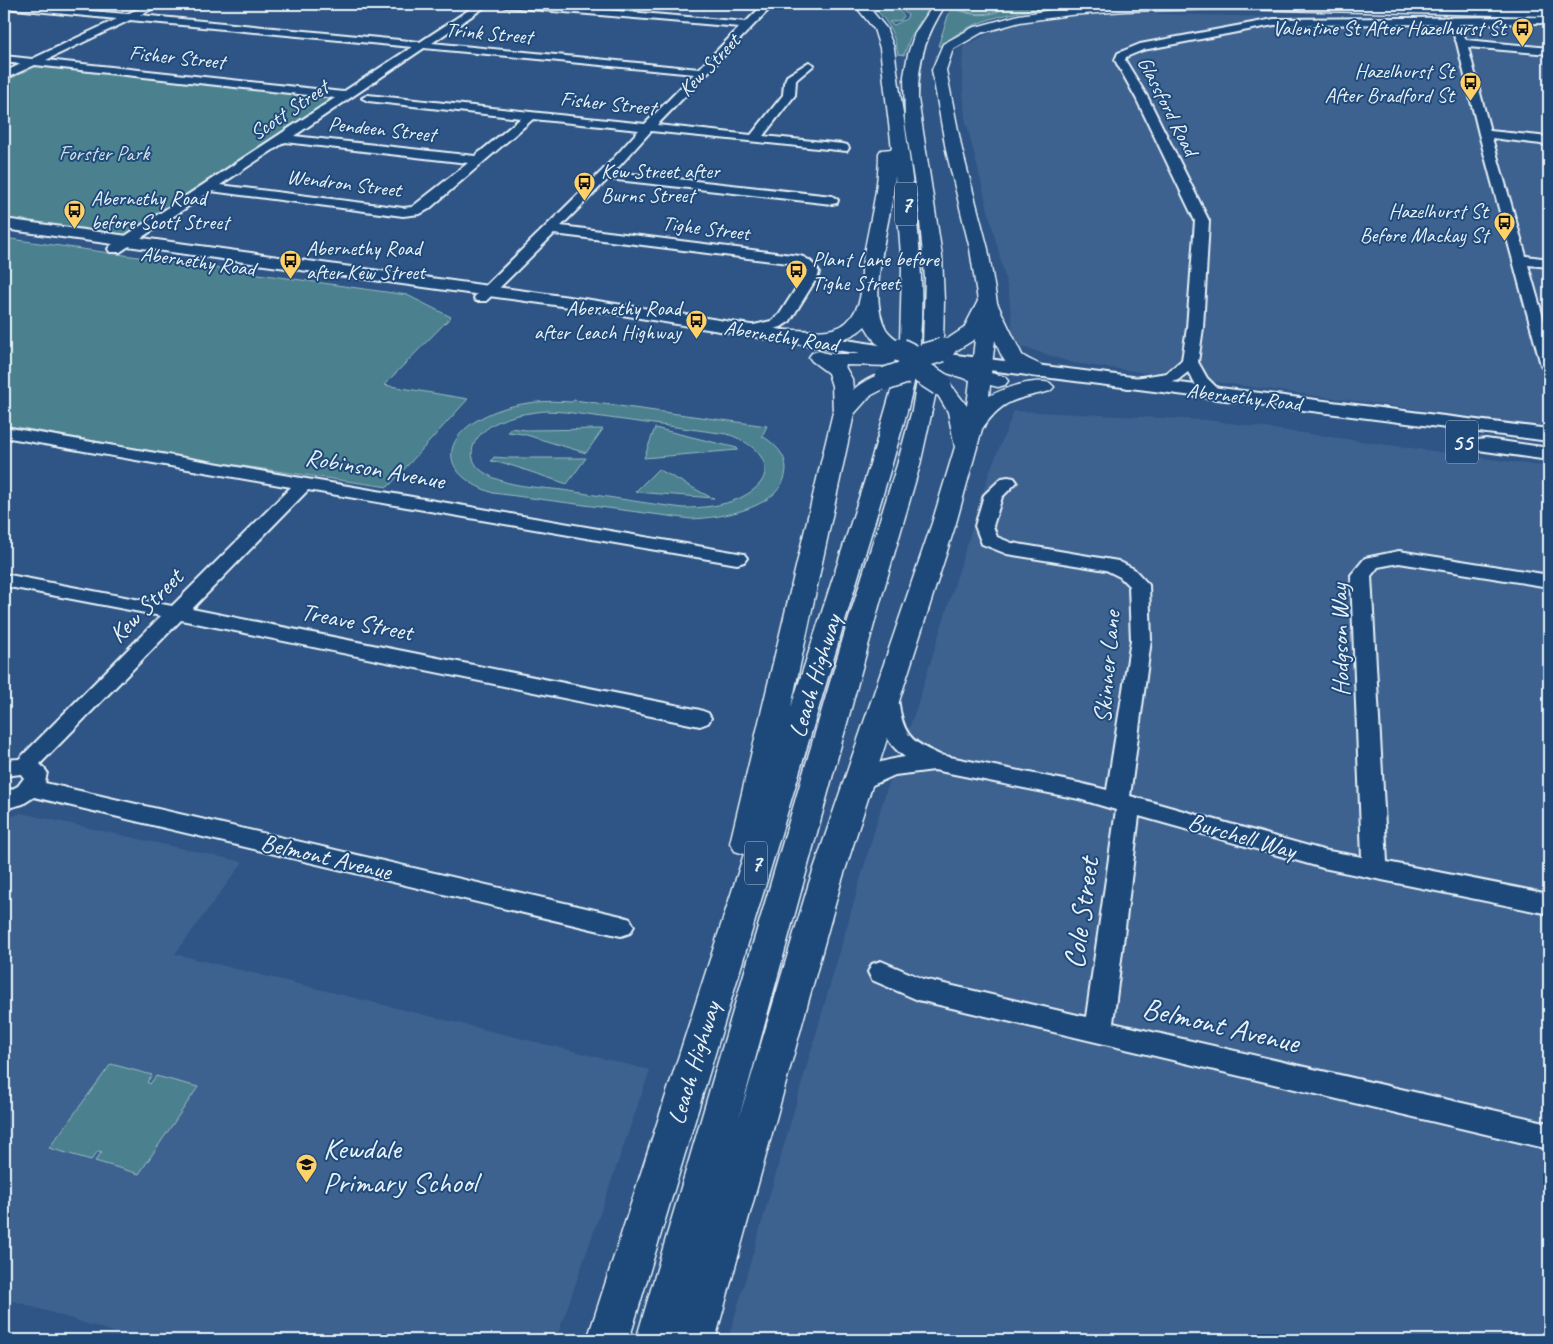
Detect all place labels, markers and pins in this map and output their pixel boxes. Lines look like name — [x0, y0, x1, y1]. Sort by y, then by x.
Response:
place label: Valentine St After Hazelhurst St — [1272, 15, 1508, 41]
bus stop icon: Valentine St After Hazelhurst St — [1510, 16, 1534, 47]
place label: Hazelhurst St After Bradford St — [1325, 58, 1456, 108]
bus stop icon: Hazelhurst St After Bradford St — [1458, 71, 1482, 102]
place label: Kew Street after Burns Street — [601, 158, 721, 208]
bus stop icon: Kew Street after Burns Street — [573, 171, 597, 202]
place label: Abernethy Road before Scott Street — [91, 185, 232, 235]
bus stop icon: Abernethy Road before Scott Street — [63, 198, 87, 229]
place label: Hazelhurst St Before Mackay St — [1360, 198, 1491, 248]
bus stop icon: Hazelhurst St Before Mackay St — [1492, 211, 1516, 242]
place label: Abernethy Road after Kew Street — [306, 235, 427, 285]
place label: Plant Lane before Tighe Street — [812, 246, 940, 296]
bus stop icon: Abernethy Road after Kew Street — [278, 248, 302, 279]
bus stop icon: Plant Lane before Tighe Street — [784, 259, 808, 290]
place label: Abernethy Road after Leach Highway — [534, 295, 685, 345]
bus stop icon: Abernethy Road after Leach Highway — [685, 308, 709, 339]
place label: Kewdale Primary School — [323, 1129, 482, 1201]
school or university icon: Kewdale Primary School — [295, 1153, 319, 1184]

